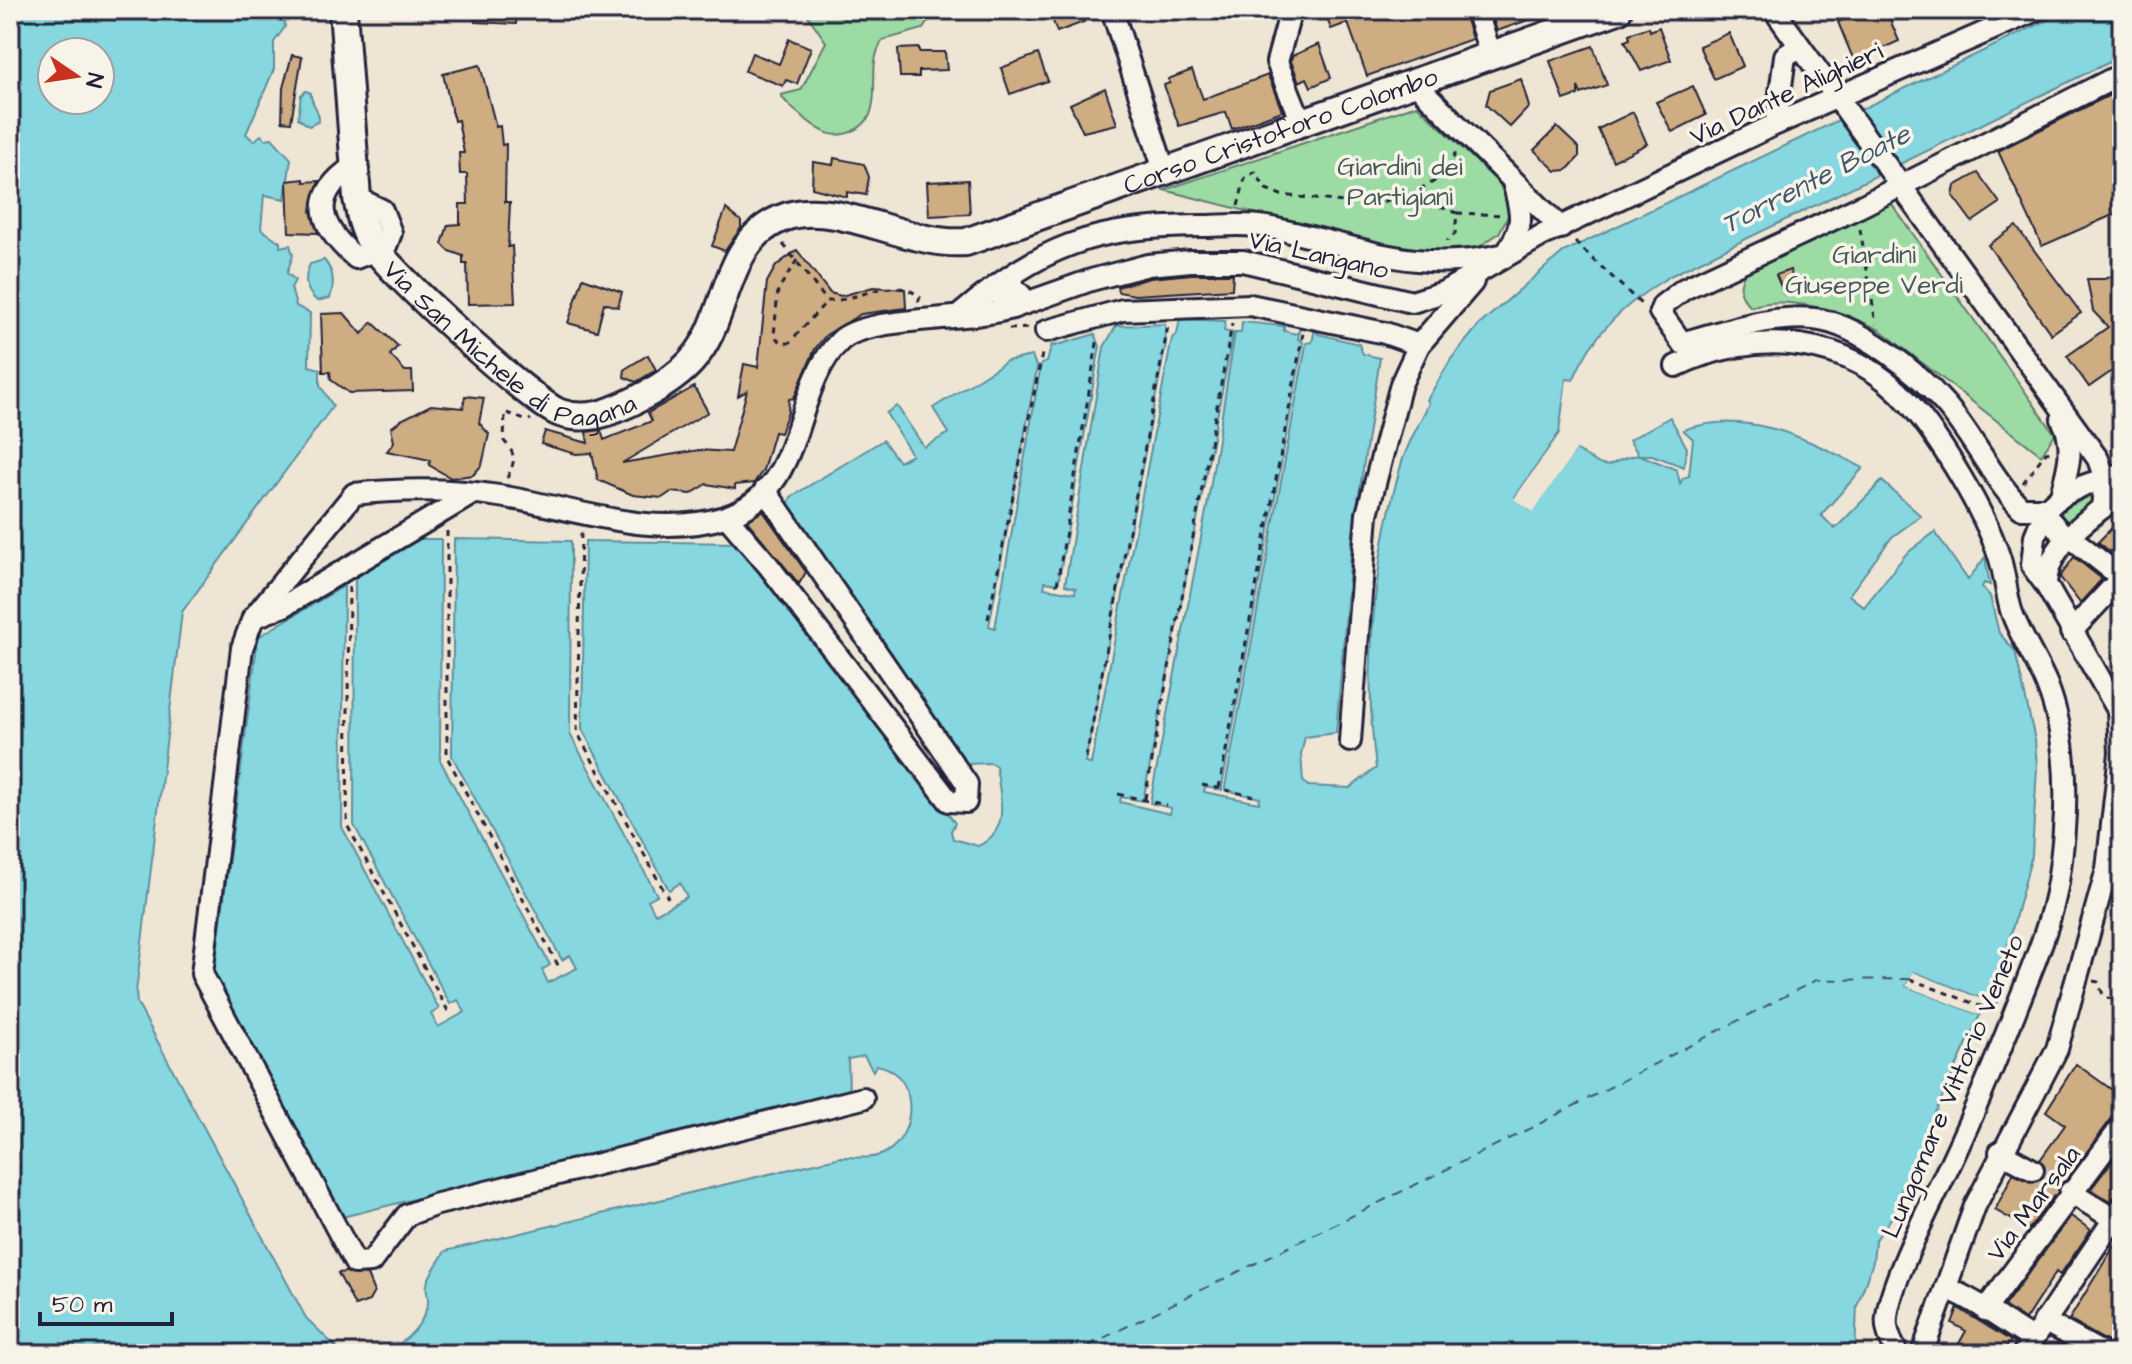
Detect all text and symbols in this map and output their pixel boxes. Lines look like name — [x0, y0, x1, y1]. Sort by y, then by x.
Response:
street label: Via Dante Alighieri — [1684, 33, 1890, 156]
north arrow — [36, 36, 116, 116]
street label: Corso Cristoforo Colombo — [1119, 59, 1443, 204]
text: N — [77, 70, 111, 91]
water label: Torrente Boate — [1714, 114, 1919, 244]
park label: Giardini dei Partigiani — [1337, 149, 1463, 217]
street label: Via Langano — [1245, 221, 1393, 291]
park label: Giardini Giuseppe Verdi — [1785, 237, 1963, 303]
street label: Via San Michele di Pagana — [375, 252, 642, 438]
street label: Lungomare Vittorio Veneto — [1873, 929, 2035, 1244]
street label: Via Marsala — [1978, 1138, 2089, 1269]
scale bar — [40, 1276, 172, 1326]
text: 50 m — [52, 1288, 113, 1322]

